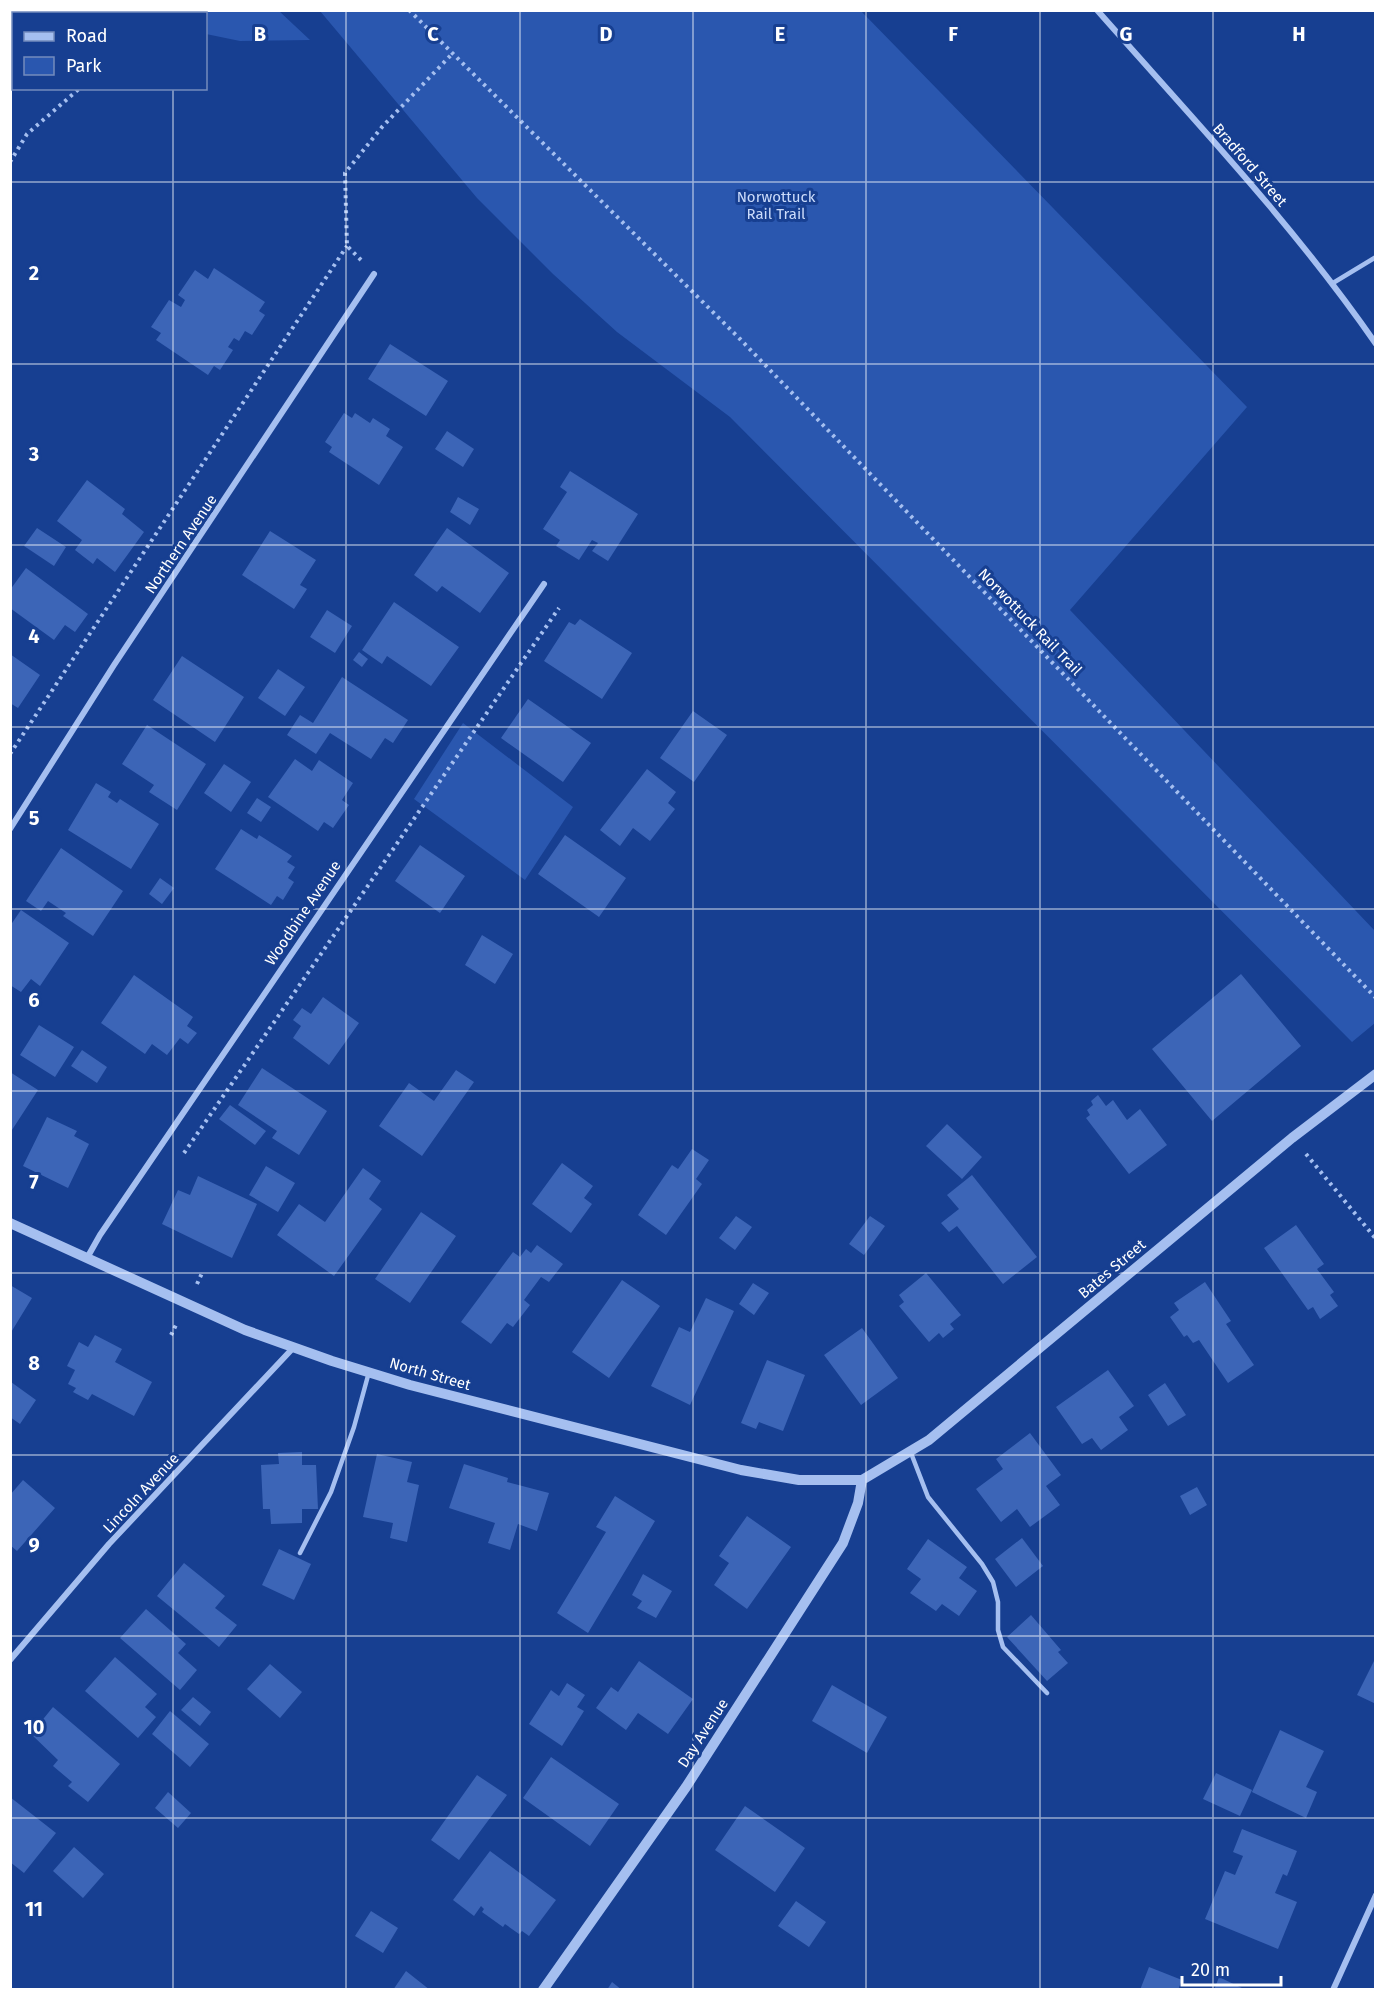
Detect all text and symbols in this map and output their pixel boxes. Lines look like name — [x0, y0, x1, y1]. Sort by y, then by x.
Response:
legend — [12, 12, 207, 90]
text: B — [254, 22, 266, 46]
text: C — [427, 22, 439, 46]
text: D — [599, 22, 613, 46]
text: E — [775, 22, 785, 46]
text: F — [948, 22, 958, 46]
text: G — [1120, 22, 1132, 46]
text: H — [1292, 22, 1306, 46]
text: Road — [66, 25, 108, 47]
text: Park — [66, 55, 102, 77]
street label: Bradford Street — [1209, 120, 1291, 211]
park label: Norwottuck Rail Trail — [737, 188, 816, 223]
text: 2 — [29, 261, 39, 285]
text: 3 — [28, 442, 39, 466]
street label: Northern Avenue — [141, 491, 221, 597]
street label: Norwottuck Rail Trail — [974, 565, 1086, 680]
text: 4 — [28, 624, 40, 648]
text: 5 — [29, 806, 40, 830]
street label: Woodbine Avenue — [261, 857, 345, 969]
text: 6 — [28, 988, 40, 1012]
text: 7 — [29, 1170, 39, 1194]
street label: Bates Street — [1075, 1235, 1150, 1302]
text: 8 — [28, 1351, 40, 1375]
street label: North Street — [387, 1354, 473, 1394]
street label: Lincoln Avenue — [99, 1449, 183, 1537]
text: 9 — [28, 1533, 40, 1557]
street label: Day Avenue — [674, 1695, 732, 1771]
text: 10 — [24, 1715, 44, 1739]
text: 11 — [25, 1897, 43, 1921]
scale bar — [1182, 1949, 1281, 1987]
text: 20 m — [1191, 1959, 1230, 1981]

